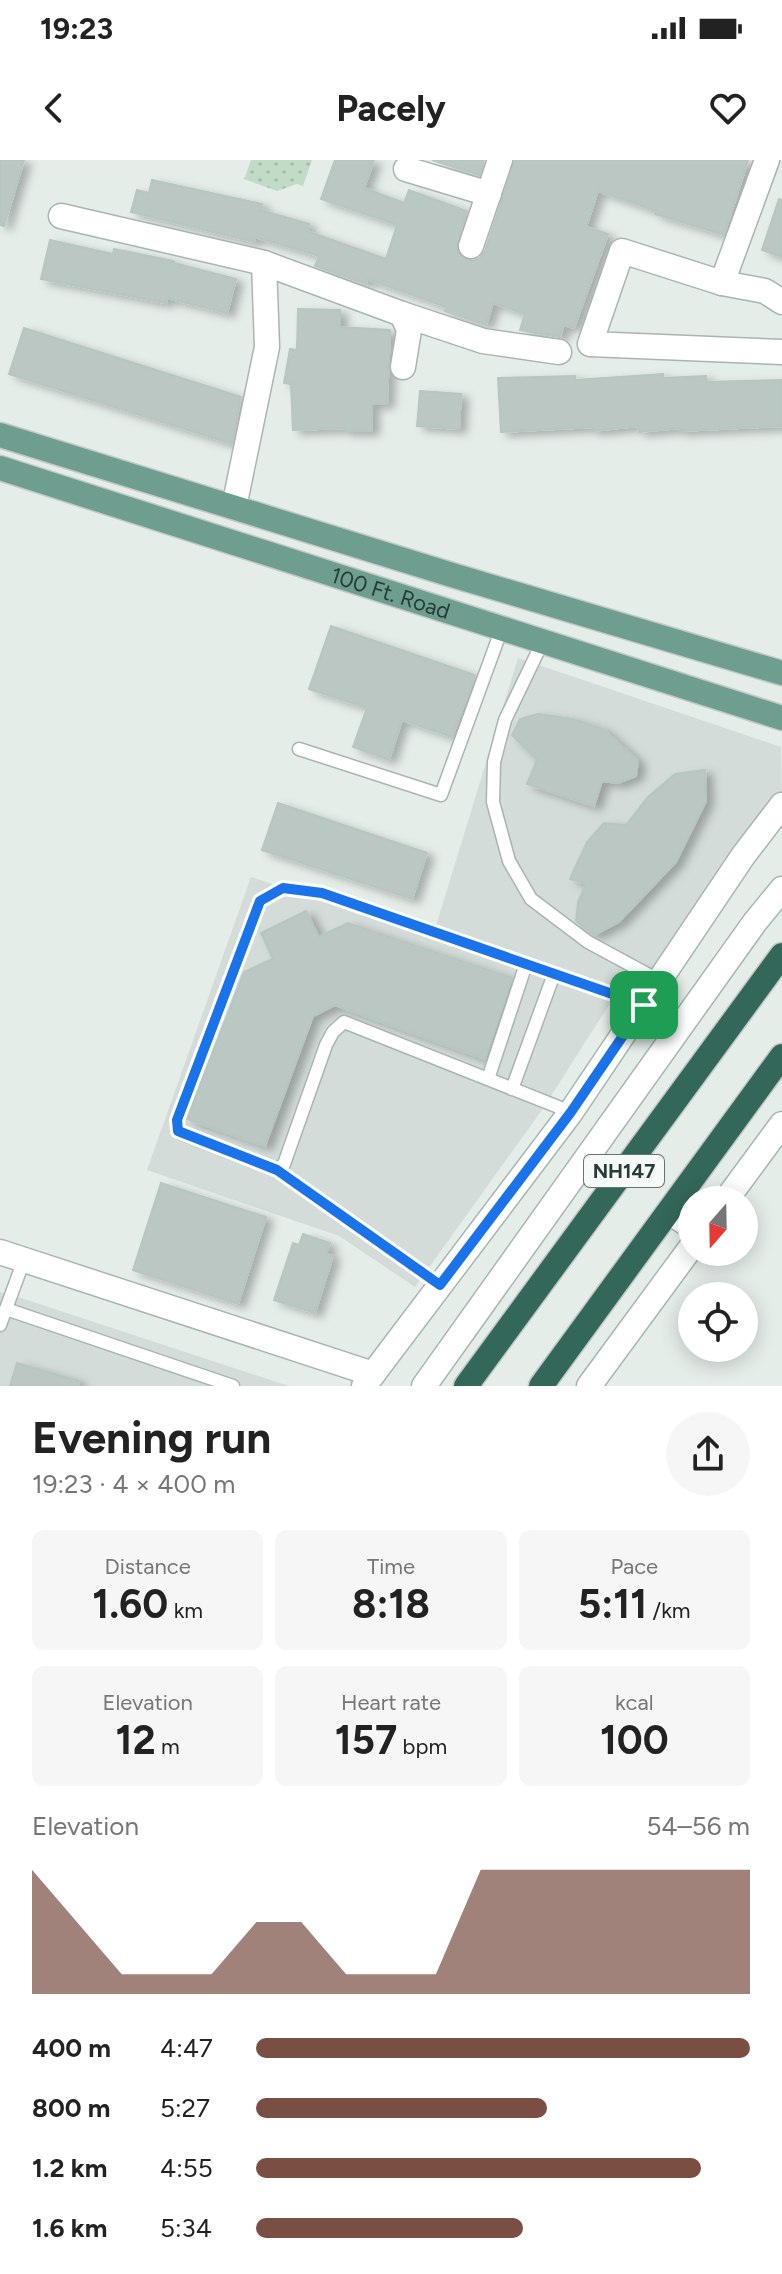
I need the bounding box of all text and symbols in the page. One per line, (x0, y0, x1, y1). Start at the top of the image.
text: 19:23 (40, 10, 113, 47)
icon: back (32, 86, 76, 130)
icon: heart (706, 86, 750, 130)
text: Pacely (336, 87, 446, 130)
street label: 100 Ft. Road (327, 561, 454, 625)
pin (610, 971, 678, 1039)
icon: arrive (622, 983, 666, 1027)
road number: NH147 (584, 1155, 664, 1187)
north arrow (678, 1186, 758, 1266)
map controls (678, 1186, 758, 1362)
button: locate (678, 1282, 758, 1362)
text: Evening run (32, 1411, 271, 1464)
button: share (666, 1412, 750, 1496)
text: 19:23 · 4 × 400 m (32, 1468, 235, 1500)
text: Distance (105, 1553, 191, 1580)
text: Time (367, 1553, 415, 1580)
text: Pace (610, 1553, 658, 1580)
text: 1.60 (92, 1580, 168, 1628)
text: 8:18 (352, 1580, 430, 1628)
text: 5:11 (578, 1580, 647, 1628)
text: km (168, 1597, 203, 1624)
text: /km (647, 1597, 691, 1624)
text: Elevation (102, 1689, 193, 1716)
text: Heart rate (341, 1689, 441, 1716)
text: kcal (615, 1689, 654, 1716)
text: 12 (116, 1716, 156, 1764)
text: 157 (335, 1716, 397, 1764)
text: 100 (600, 1716, 669, 1764)
text: m (156, 1733, 180, 1760)
text: bpm (397, 1733, 447, 1760)
text: Elevation (32, 1810, 139, 1842)
text: 54–56 m (646, 1810, 750, 1842)
text: 400 m (32, 2032, 111, 2064)
text: 4:47 (160, 2032, 213, 2064)
text: 800 m (32, 2092, 110, 2124)
text: 5:27 (160, 2092, 210, 2124)
text: 1.2 km (32, 2152, 107, 2184)
text: 4:55 (160, 2152, 213, 2184)
text: 1.6 km (32, 2212, 107, 2244)
text: 5:34 (160, 2212, 212, 2244)

